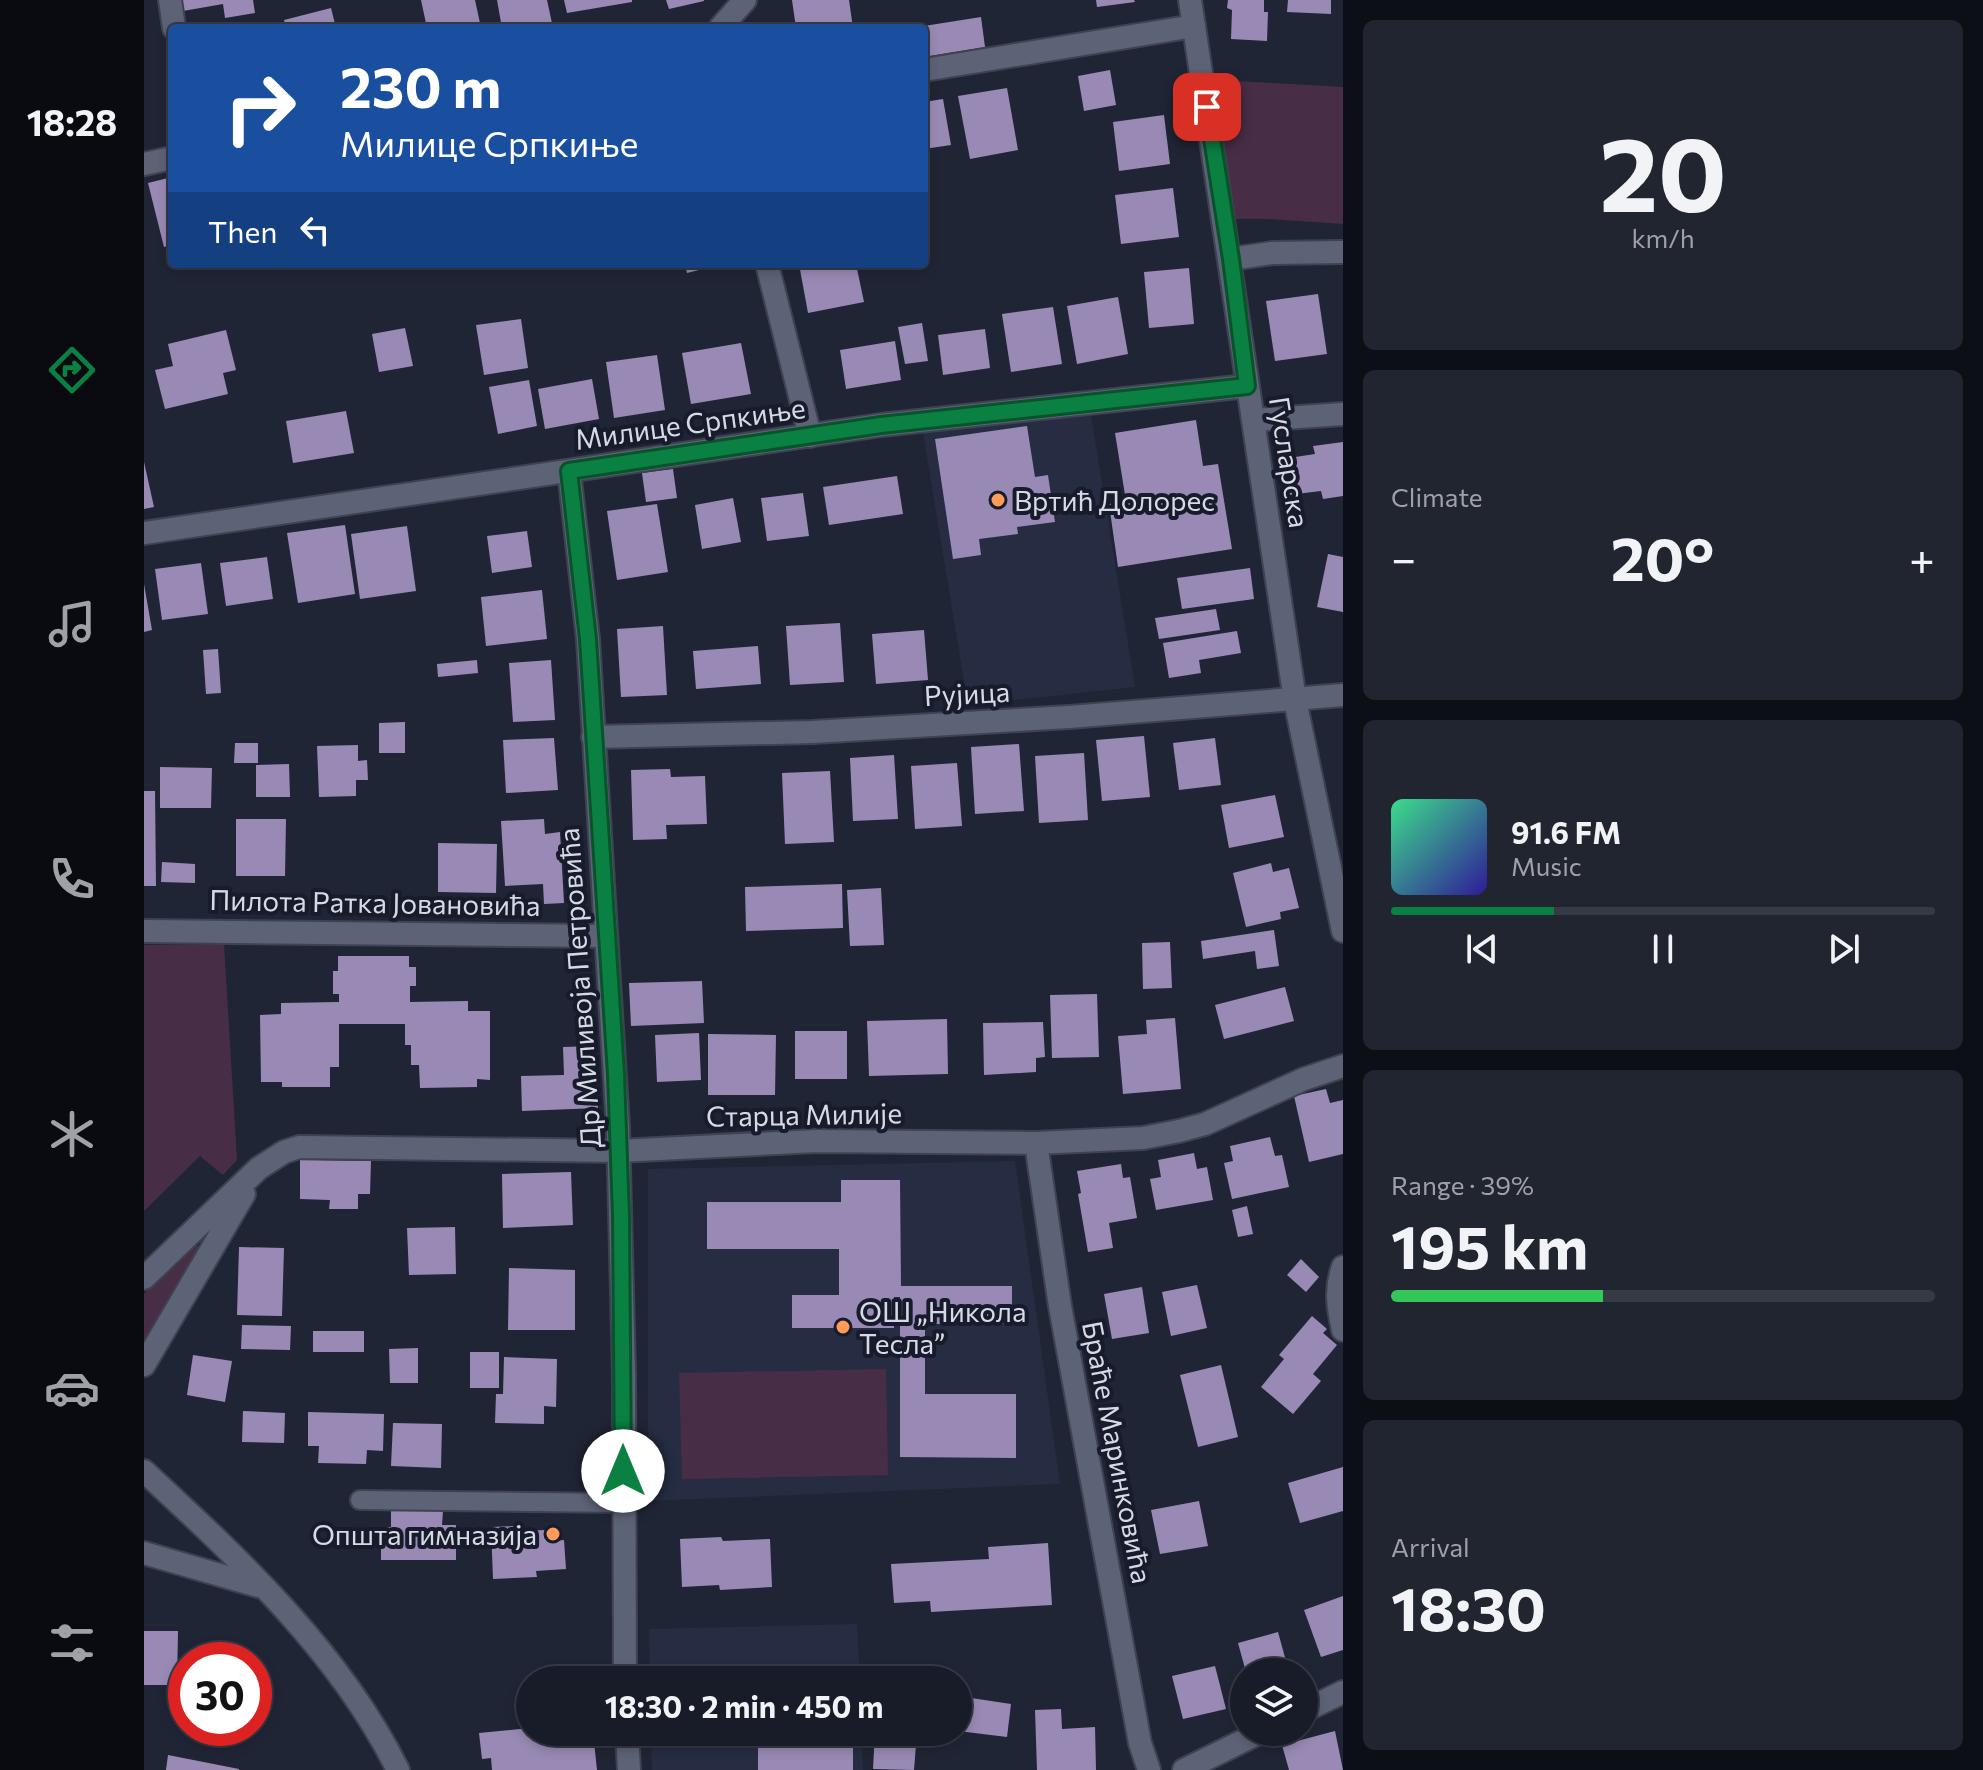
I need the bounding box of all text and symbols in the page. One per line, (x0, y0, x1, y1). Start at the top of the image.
text: 230 m (340, 51, 501, 120)
icon: right (208, 56, 312, 160)
pin (1173, 73, 1241, 141)
icon: arrive (1185, 85, 1229, 129)
text: 18:28 (27, 99, 117, 143)
text: 20 (1599, 106, 1727, 233)
text: Милице Српкиње (340, 120, 639, 164)
icon: left (293, 208, 337, 252)
text: Then (208, 212, 277, 249)
text: km/h (1631, 222, 1695, 253)
icon: directions (44, 342, 100, 398)
street label: Милице Српкиње (573, 390, 807, 456)
street label: Гусларска (1263, 394, 1317, 530)
text: Climate (1391, 481, 1483, 512)
place label: Вртић Долорес (1014, 483, 1215, 517)
marker: Вртић Долорес (989, 491, 1007, 509)
text: 20° (1611, 520, 1714, 593)
text: − (1391, 530, 1416, 584)
text: + (1909, 530, 1935, 584)
icon: music (44, 596, 100, 652)
street label: Рујица (923, 674, 1011, 712)
text: 91.6 FM (1511, 813, 1621, 850)
street label: Др Миливоја Петровића (551, 827, 607, 1149)
text: Music (1511, 850, 1582, 881)
icon: phone (44, 851, 100, 907)
street label: Пилота Ратка Јовановића (209, 882, 541, 922)
icon: previous (1460, 927, 1504, 971)
icon: pause (1641, 927, 1685, 971)
icon: next (1822, 927, 1866, 971)
street label: Старца Милије (706, 1095, 902, 1133)
icon: climate (44, 1106, 100, 1162)
text: Range · 39% (1391, 1169, 1534, 1200)
text: 195 km (1391, 1208, 1588, 1281)
place label: ОШ „Никола Тесла” (859, 1294, 1026, 1360)
marker: ОШ „Никола Тесла” (834, 1318, 852, 1336)
street label: Браће Маринковића (1076, 1318, 1160, 1586)
icon: car (44, 1360, 100, 1416)
position arrow (581, 1429, 665, 1513)
place label: Општа гимназија (312, 1517, 537, 1551)
marker: Општа гимназија (544, 1525, 562, 1543)
text: Arrival (1391, 1531, 1470, 1562)
text: 18:30 (1391, 1570, 1546, 1643)
icon: filters (44, 1615, 100, 1671)
speed limit sign: 30 (168, 1642, 272, 1746)
map controls (1230, 1658, 1318, 1746)
button: layers (1230, 1658, 1318, 1746)
text: 18:30 · 2 min · 450 m (605, 1687, 883, 1724)

